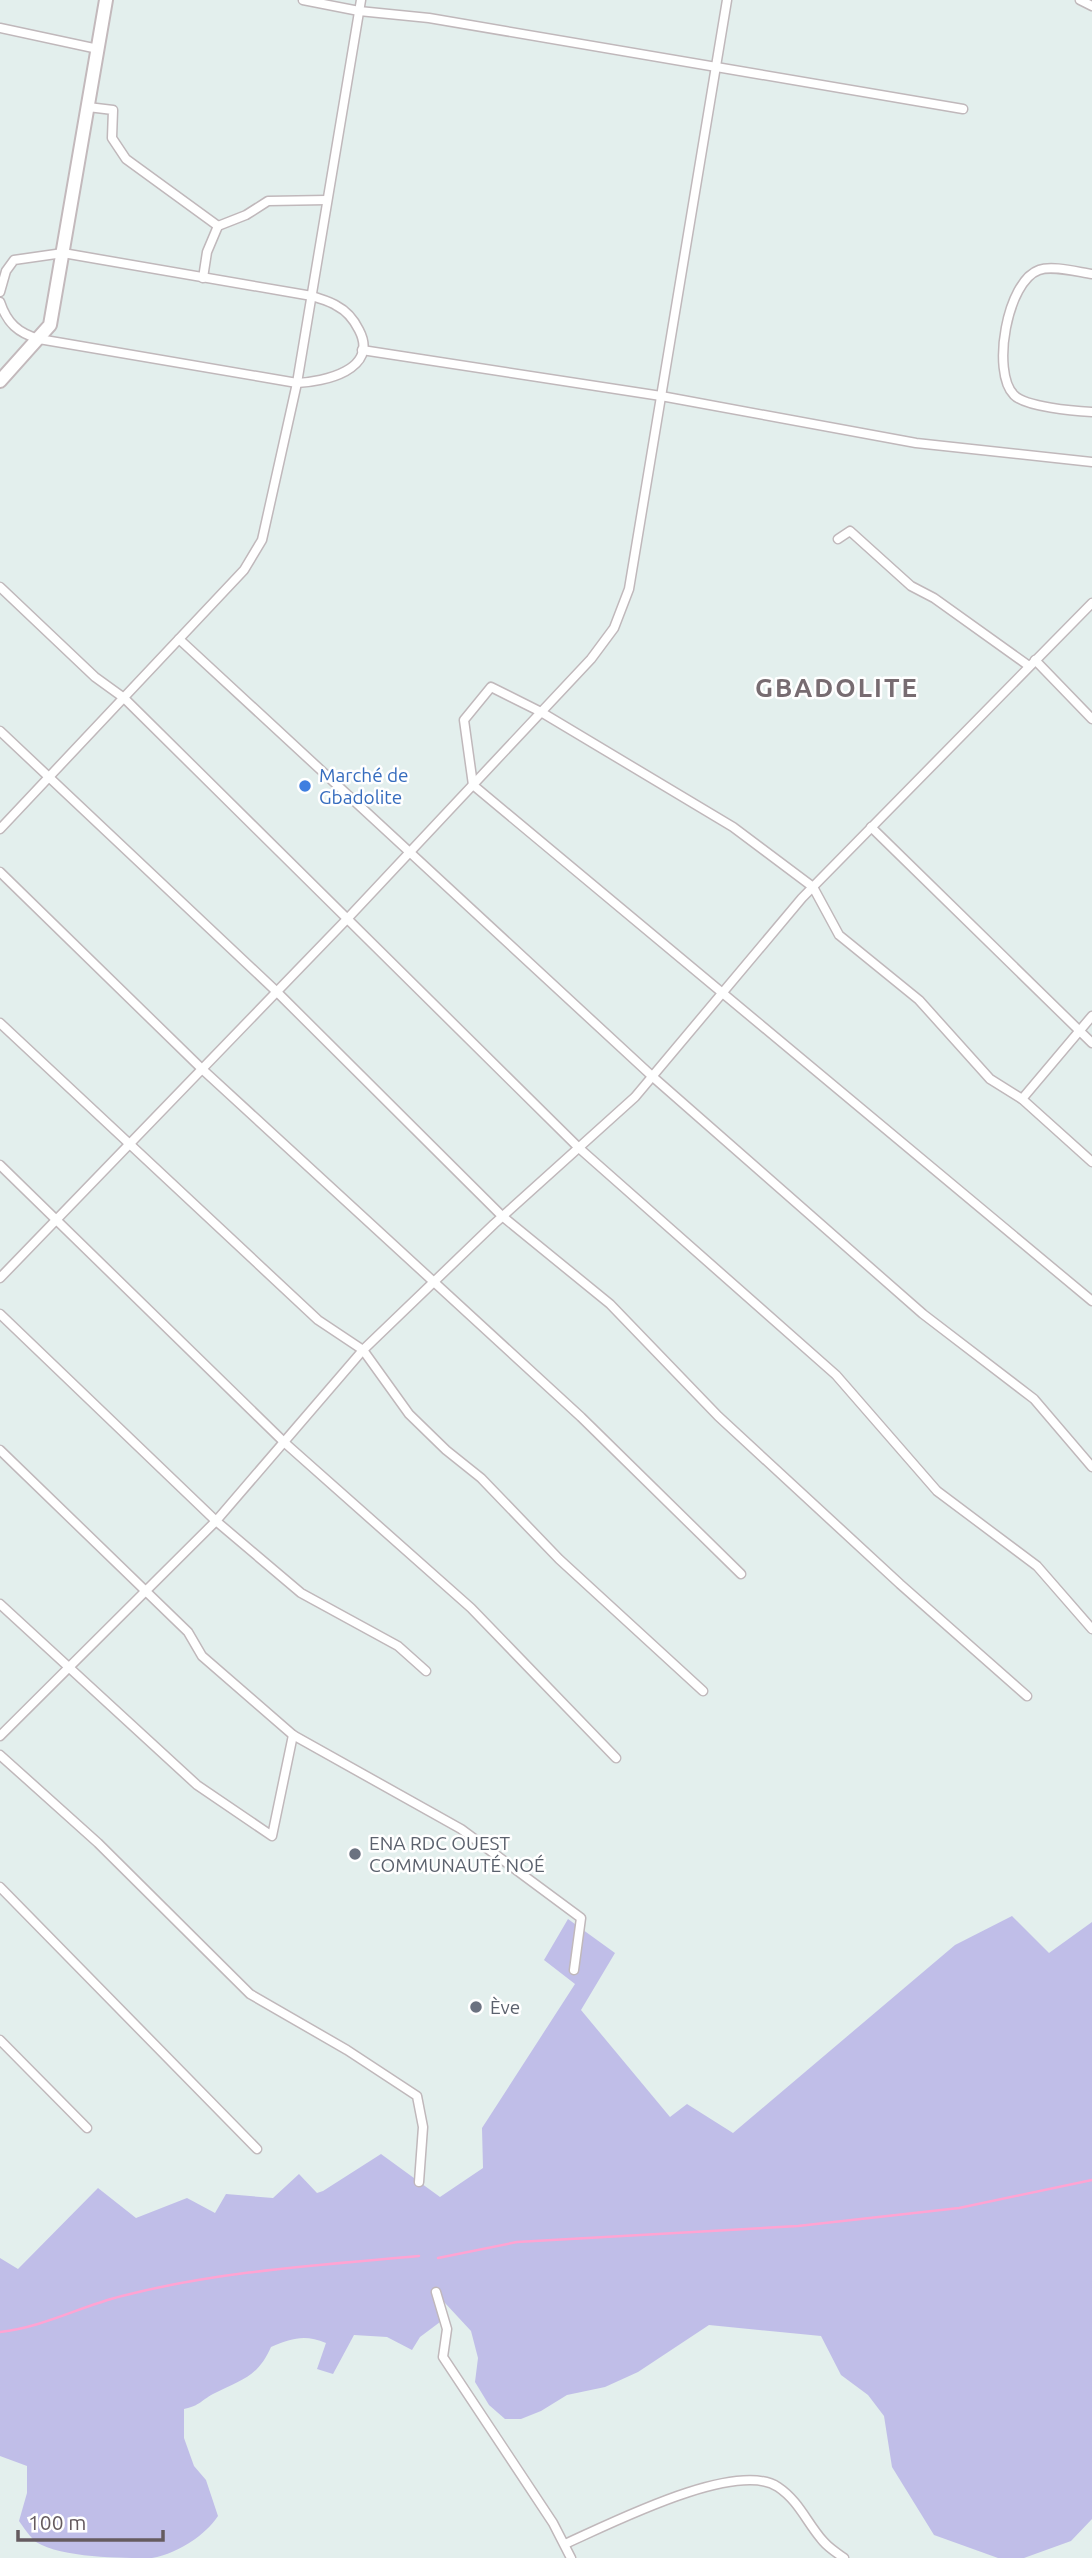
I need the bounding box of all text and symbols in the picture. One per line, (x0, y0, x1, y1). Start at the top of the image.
district label: GBADOLITE (755, 673, 919, 702)
place label: Marché de Gbadolite (319, 764, 409, 808)
marker: Marché de Gbadolite (297, 778, 313, 794)
place label: ENA RDC OUEST COMMUNAUTÉ NOÉ (369, 1832, 545, 1876)
marker: ENA RDC OUEST COMMUNAUTÉ NOÉ (347, 1846, 363, 1862)
place label: Ève (490, 1996, 520, 2018)
marker: Ève (468, 1999, 484, 2015)
scale bar (18, 2498, 163, 2542)
text: 100 m (28, 2510, 86, 2534)

